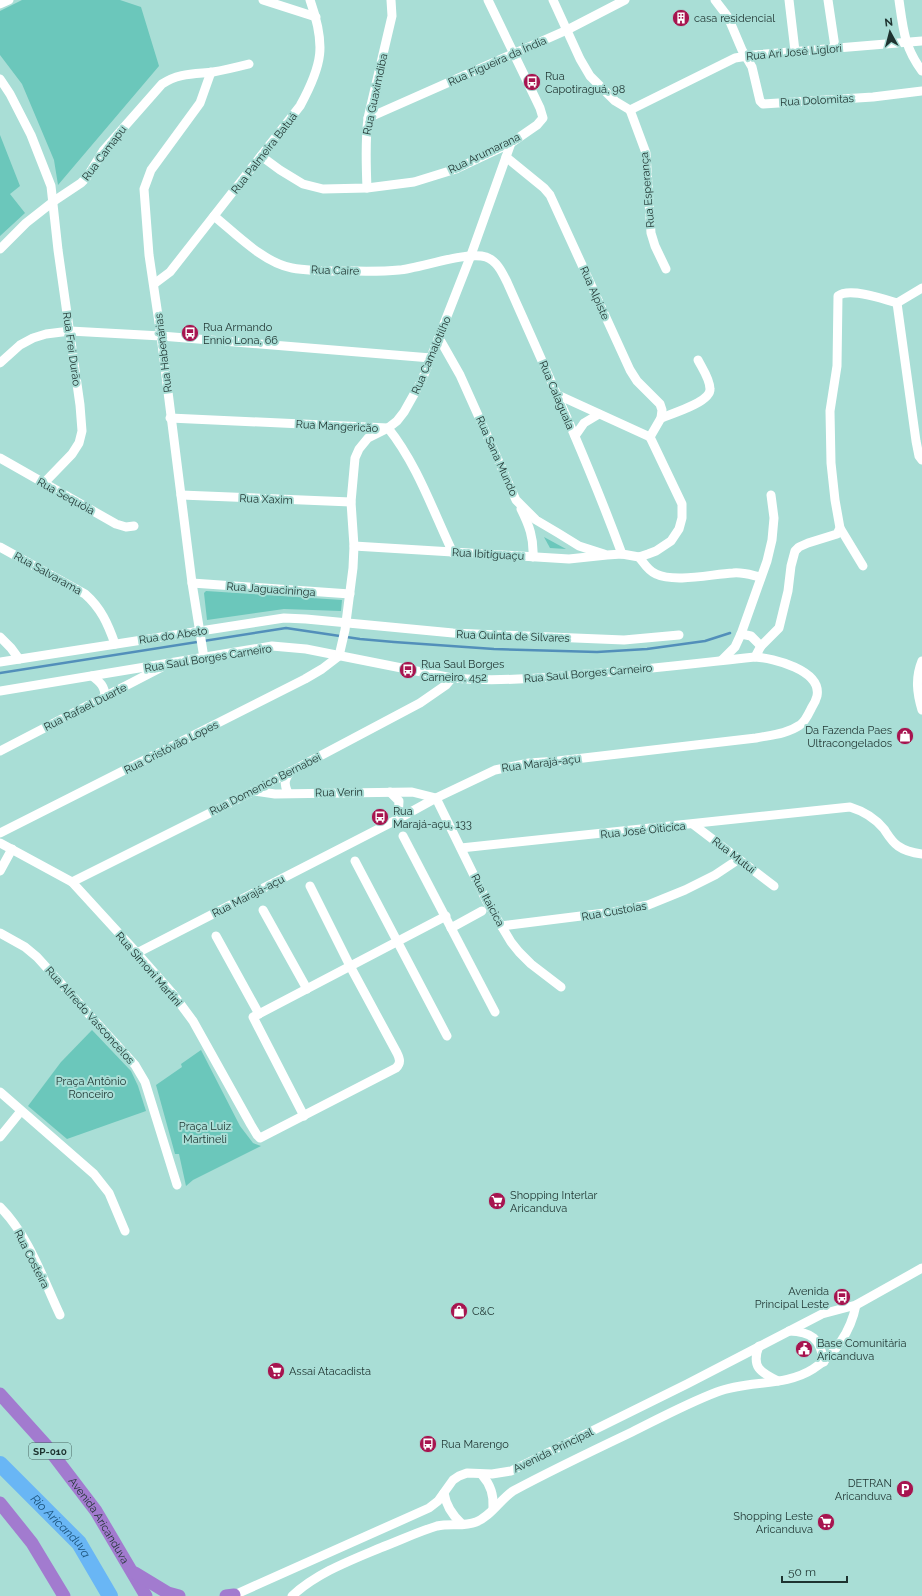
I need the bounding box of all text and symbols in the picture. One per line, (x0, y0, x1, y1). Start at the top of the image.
building icon: casa residencial (671, 8, 691, 28)
place label: casa residencial (694, 12, 775, 25)
north arrow (870, 12, 910, 52)
text: N (884, 16, 894, 30)
street label: Rua Figueira da Índia (446, 33, 548, 89)
street label: Rua Ari José Liglori (746, 42, 842, 63)
street label: Rua Guaximdiba (361, 52, 390, 136)
place label: Rua Capotiraguá, 98 (545, 70, 625, 96)
bus stop icon: Rua Capotiraguá, 98 (522, 72, 542, 92)
street label: Rua Dolomitas (780, 92, 854, 109)
street label: Rua Palmeira Batuá (229, 110, 300, 196)
street label: Rua Camapu (80, 123, 129, 183)
street label: Rua Arumarana (446, 130, 522, 176)
street label: Rua Esperança (638, 152, 657, 228)
street label: Rua Caire (311, 263, 360, 278)
street label: Rua Alpiste (577, 264, 612, 322)
street label: Rua Frei Durão (60, 311, 83, 387)
street label: Rua Habenárias (152, 313, 175, 393)
street label: Rua Camalotilho (409, 314, 454, 396)
place label: Rua Armando Ennio Lona, 66 (203, 321, 278, 347)
bus stop icon: Rua Armando Ennio Lona, 66 (180, 323, 200, 343)
street label: Rua Calaguala (536, 359, 577, 431)
street label: Rua Sana Mundo (473, 414, 520, 499)
street label: Rua Mangericão (295, 418, 379, 435)
street label: Rua Sequóia (35, 475, 97, 518)
street label: Rua Xaxim (239, 492, 293, 507)
street label: Rua Ibitiguaçu (452, 546, 524, 563)
street label: Rua Salvarama (12, 549, 84, 597)
street label: Rua Jaguacininga (226, 580, 316, 599)
street label: Rua do Abeto (138, 624, 209, 647)
street label: Rua Quinta de Silvares (456, 628, 570, 645)
street label: Rua Saul Borges Carneiro (143, 642, 273, 675)
place label: Rua Saul Borges Carneiro, 452 (421, 658, 504, 684)
bus stop icon: Rua Saul Borges Carneiro, 452 (398, 660, 418, 680)
street label: Rua Saul Borges Carneiro (523, 661, 653, 686)
street label: Rua Rafael Duarte (42, 681, 129, 734)
street label: Rua Cristóvão Lopes (122, 718, 220, 777)
place label: Da Fazenda Paes Ultracongelados (805, 724, 892, 750)
shop icon: Da Fazenda Paes Ultracongelados (895, 726, 915, 746)
street label: Rua Domenico Bernabei (207, 751, 323, 818)
street label: Rua Marajá-açu (501, 752, 581, 775)
street label: Rua Verin (315, 786, 363, 799)
place label: Rua Marajá-açu, 133 (393, 805, 472, 831)
bus stop icon: Rua Marajá-açu, 133 (370, 807, 390, 827)
street label: Rua José Oiticica (600, 820, 686, 841)
street label: Rua Mutui (710, 835, 758, 876)
street label: Rua Itaicica (468, 872, 507, 929)
street label: Rua Marajá-açu (210, 873, 287, 920)
street label: Rua Custoias (581, 899, 648, 924)
street label: Rua Simoni Martini (113, 930, 184, 1009)
street label: Rua Alfredo Vasconcelos (42, 964, 137, 1067)
park label: Praça Antônio Ronceiro (56, 1075, 127, 1101)
park label: Praça Luiz Martineli (179, 1120, 232, 1146)
place label: Shopping Interlar Aricanduva (510, 1189, 598, 1215)
supermarket icon: Shopping Interlar Aricanduva (487, 1191, 507, 1211)
street label: Rua Costeira (11, 1228, 52, 1291)
place label: Avenida Principal Leste (755, 1285, 830, 1311)
bus stop icon: Avenida Principal Leste (832, 1287, 852, 1307)
shop icon: C&C (449, 1301, 469, 1321)
place label: C&C (472, 1305, 495, 1318)
place label: Base Comunitária Aricanduva (817, 1337, 906, 1363)
public building icon: Base Comunitária Aricanduva (794, 1339, 814, 1359)
supermarket icon: Assaí Atacadista (266, 1361, 286, 1381)
place label: Assaí Atacadista (289, 1365, 371, 1378)
street label: Avenida Principal (511, 1425, 595, 1475)
bus stop icon: Rua Marengo (418, 1434, 438, 1454)
place label: Rua Marengo (441, 1438, 509, 1451)
road number: SP-010 (29, 1443, 71, 1459)
street label: Avenida Aricanduva (66, 1475, 132, 1566)
place label: DETRAN Aricanduva (835, 1477, 892, 1503)
parking icon: DETRAN Aricanduva (895, 1479, 915, 1499)
water label: Rio Aricanduva (28, 1492, 93, 1560)
place label: Shopping Leste Aricanduva (733, 1510, 814, 1536)
supermarket icon: Shopping Leste Aricanduva (816, 1512, 836, 1532)
scale bar (782, 1558, 847, 1584)
text: 50 m (788, 1565, 816, 1579)

